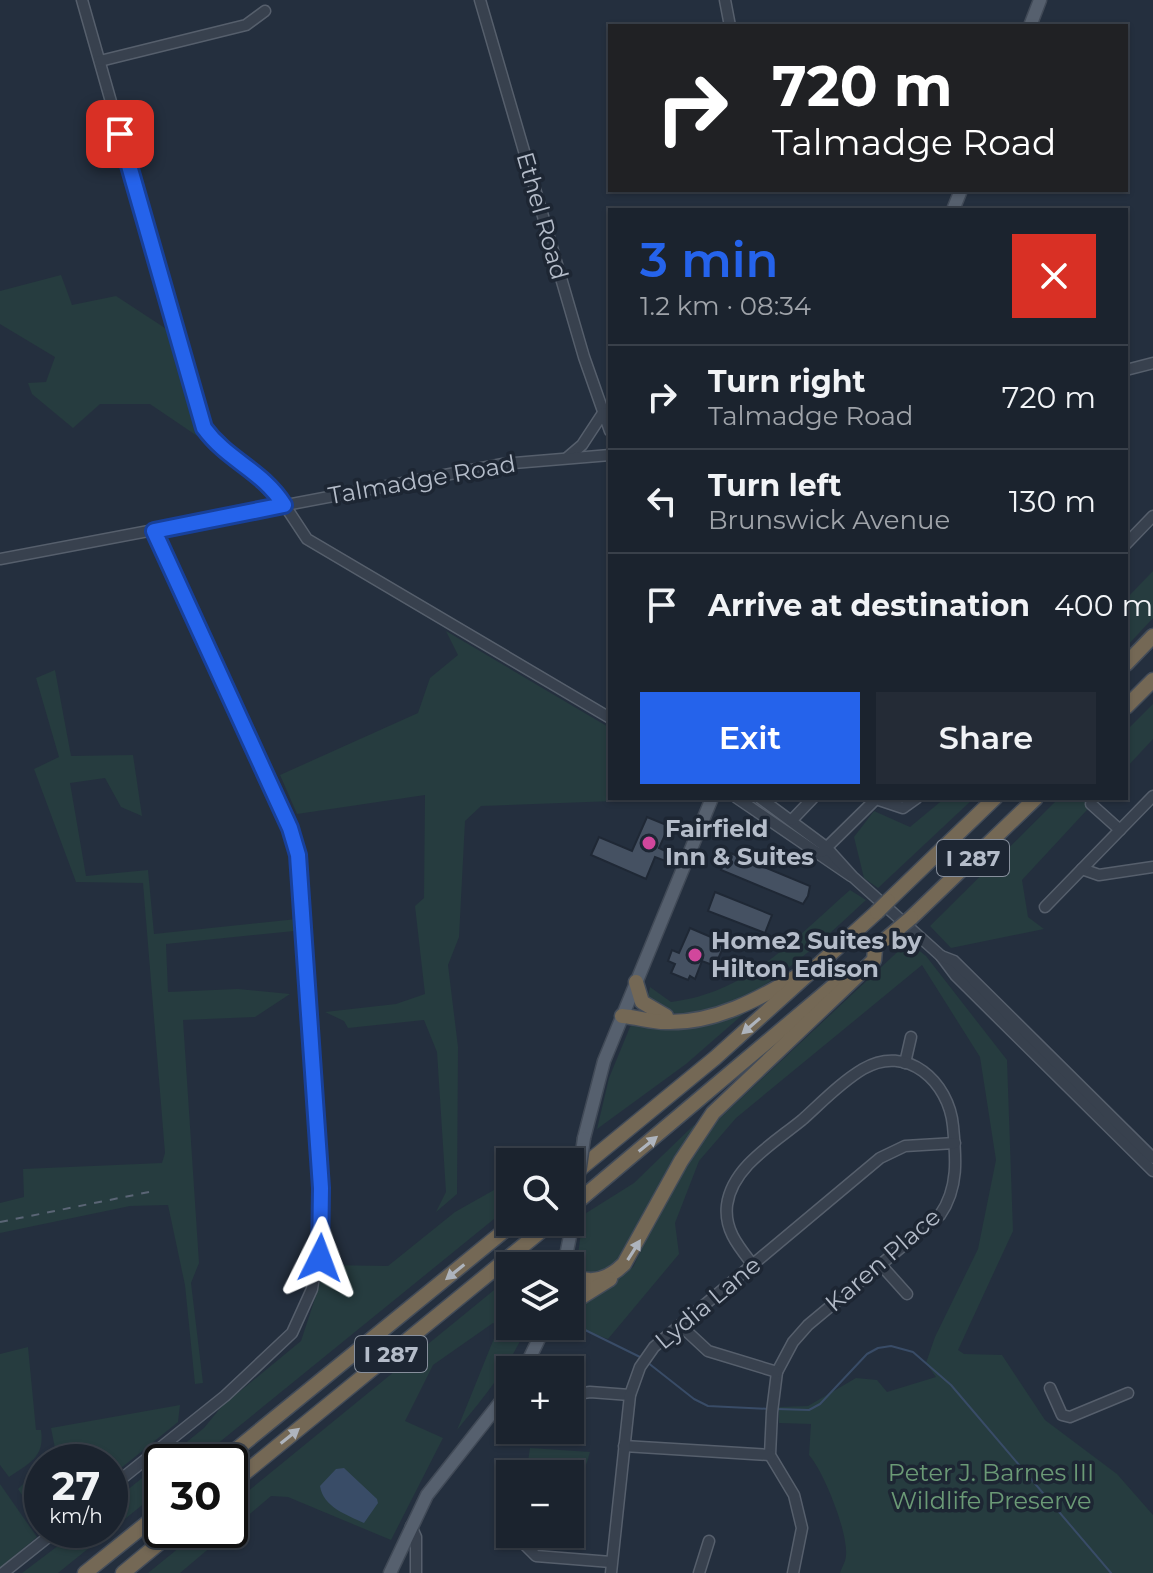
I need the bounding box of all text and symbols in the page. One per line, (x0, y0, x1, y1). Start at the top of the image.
text: 720 m (772, 52, 952, 120)
icon: right (640, 56, 744, 160)
pin (86, 100, 154, 168)
icon: arrive (98, 112, 142, 156)
text: Talmadge Road (772, 120, 1056, 164)
street label: Ethel Road (510, 149, 575, 283)
text: 3 min (640, 231, 778, 289)
button: close (1012, 234, 1096, 318)
text: 1.2 km · 08:34 (640, 290, 811, 322)
text: Turn right (708, 363, 865, 400)
icon: right (640, 375, 684, 419)
text: 720 m (1002, 379, 1096, 416)
text: Talmadge Road (708, 400, 913, 432)
street label: Talmadge Road (326, 449, 518, 510)
text: Turn left (708, 467, 841, 504)
icon: left (640, 479, 684, 523)
text: 130 m (1009, 483, 1096, 520)
text: Brunswick Avenue (708, 504, 950, 536)
icon: arrive (640, 583, 684, 627)
text: Arrive at destination (708, 587, 1030, 624)
text: 400 m (1054, 587, 1153, 624)
button: Exit (640, 692, 860, 784)
button: Share (876, 692, 1096, 784)
place label: Fairfield Inn & Suites (665, 814, 814, 871)
marker: Fairfield Inn & Suites (640, 834, 658, 852)
road number: I 287 (937, 840, 1009, 876)
place label: Home2 Suites by Hilton Edison (711, 926, 922, 983)
marker: Home2 Suites by Hilton Edison (686, 946, 704, 964)
one-way arrow (741, 1017, 761, 1034)
one-way arrow (638, 1136, 658, 1153)
map controls (496, 1148, 584, 1548)
button: search (496, 1148, 584, 1236)
street label: Karen Place (819, 1202, 946, 1317)
position arrow (278, 1216, 362, 1300)
one-way arrow (626, 1239, 640, 1261)
street label: Lydia Lane (649, 1250, 766, 1355)
button: layers (496, 1252, 584, 1340)
one-way arrow (445, 1263, 465, 1279)
road number: I 287 (355, 1336, 427, 1372)
button: + (496, 1356, 584, 1444)
one-way arrow (280, 1428, 300, 1445)
speed limit sign: 30 (144, 1444, 248, 1548)
park label: Peter J. Barnes III Wildlife Preserve (888, 1458, 1094, 1515)
button: − (496, 1460, 584, 1548)
text: 27 (52, 1461, 100, 1510)
text: km/h (49, 1504, 103, 1528)

